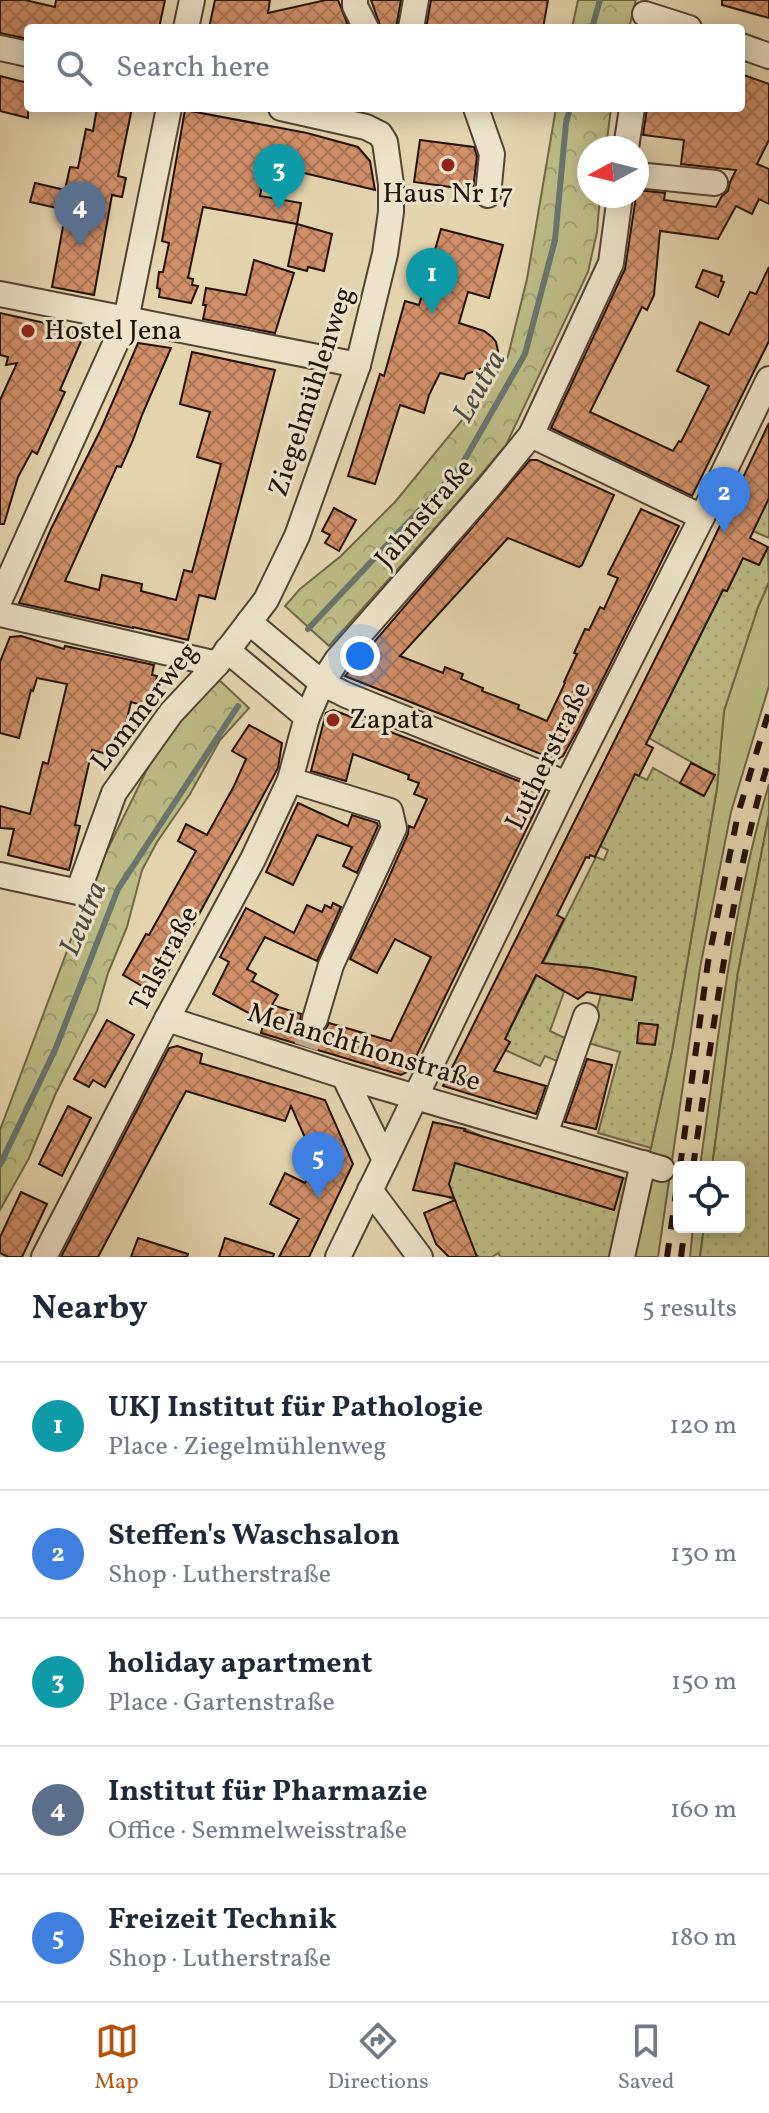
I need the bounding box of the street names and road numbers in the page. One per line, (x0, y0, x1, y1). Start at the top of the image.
street label: Ziegelmühlenweg (260, 282, 364, 502)
street label: Jahnstraße (366, 451, 484, 577)
street label: Lommerweg (82, 634, 208, 780)
street label: Lutherstraße (496, 675, 602, 837)
street label: Talstraße (121, 899, 209, 1019)
street label: Melanchthonstraße (243, 994, 485, 1102)

